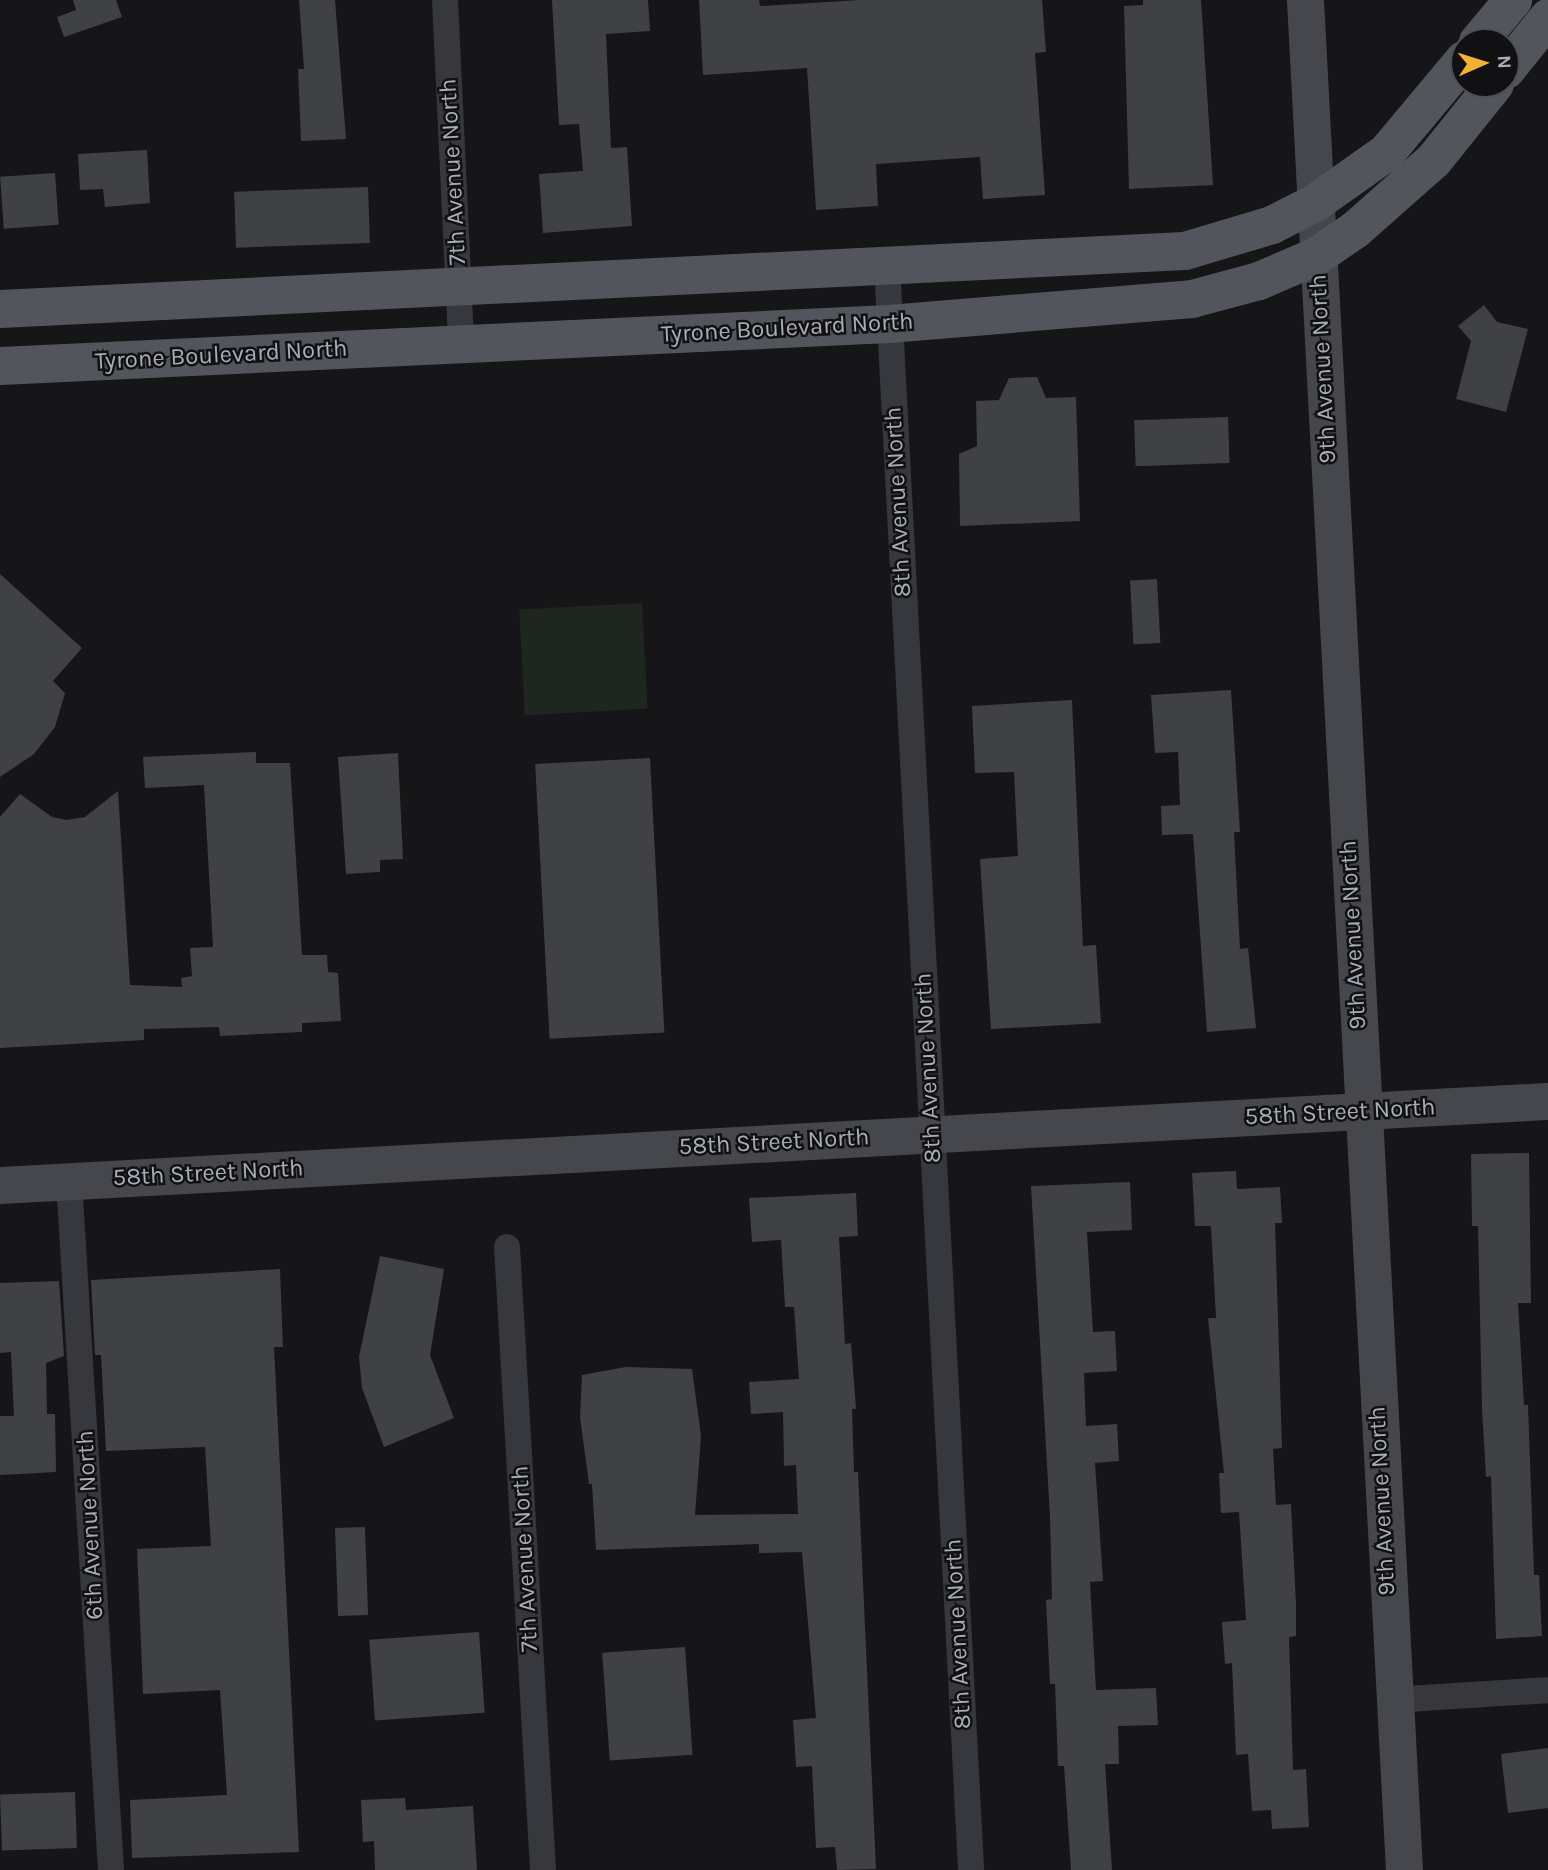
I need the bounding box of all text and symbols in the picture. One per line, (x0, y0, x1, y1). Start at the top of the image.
north arrow (1450, 28, 1520, 98)
text: N (1493, 55, 1515, 69)
street label: 7th Avenue North (434, 78, 472, 266)
street label: 9th Avenue North (1304, 274, 1342, 464)
street label: Tyrone Boulevard North (660, 307, 914, 349)
street label: Tyrone Boulevard North (94, 334, 348, 376)
street label: 8th Avenue North (879, 406, 917, 598)
street label: 9th Avenue North (1334, 840, 1372, 1030)
street label: 8th Avenue North (909, 972, 947, 1164)
street label: 58th Street North (1244, 1093, 1436, 1131)
street label: 58th Street North (678, 1123, 870, 1161)
street label: 58th Street North (112, 1154, 304, 1192)
street label: 9th Avenue North (1363, 1406, 1401, 1596)
street label: 6th Avenue North (71, 1430, 109, 1620)
street label: 7th Avenue North (506, 1465, 544, 1653)
street label: 8th Avenue North (939, 1538, 977, 1730)

